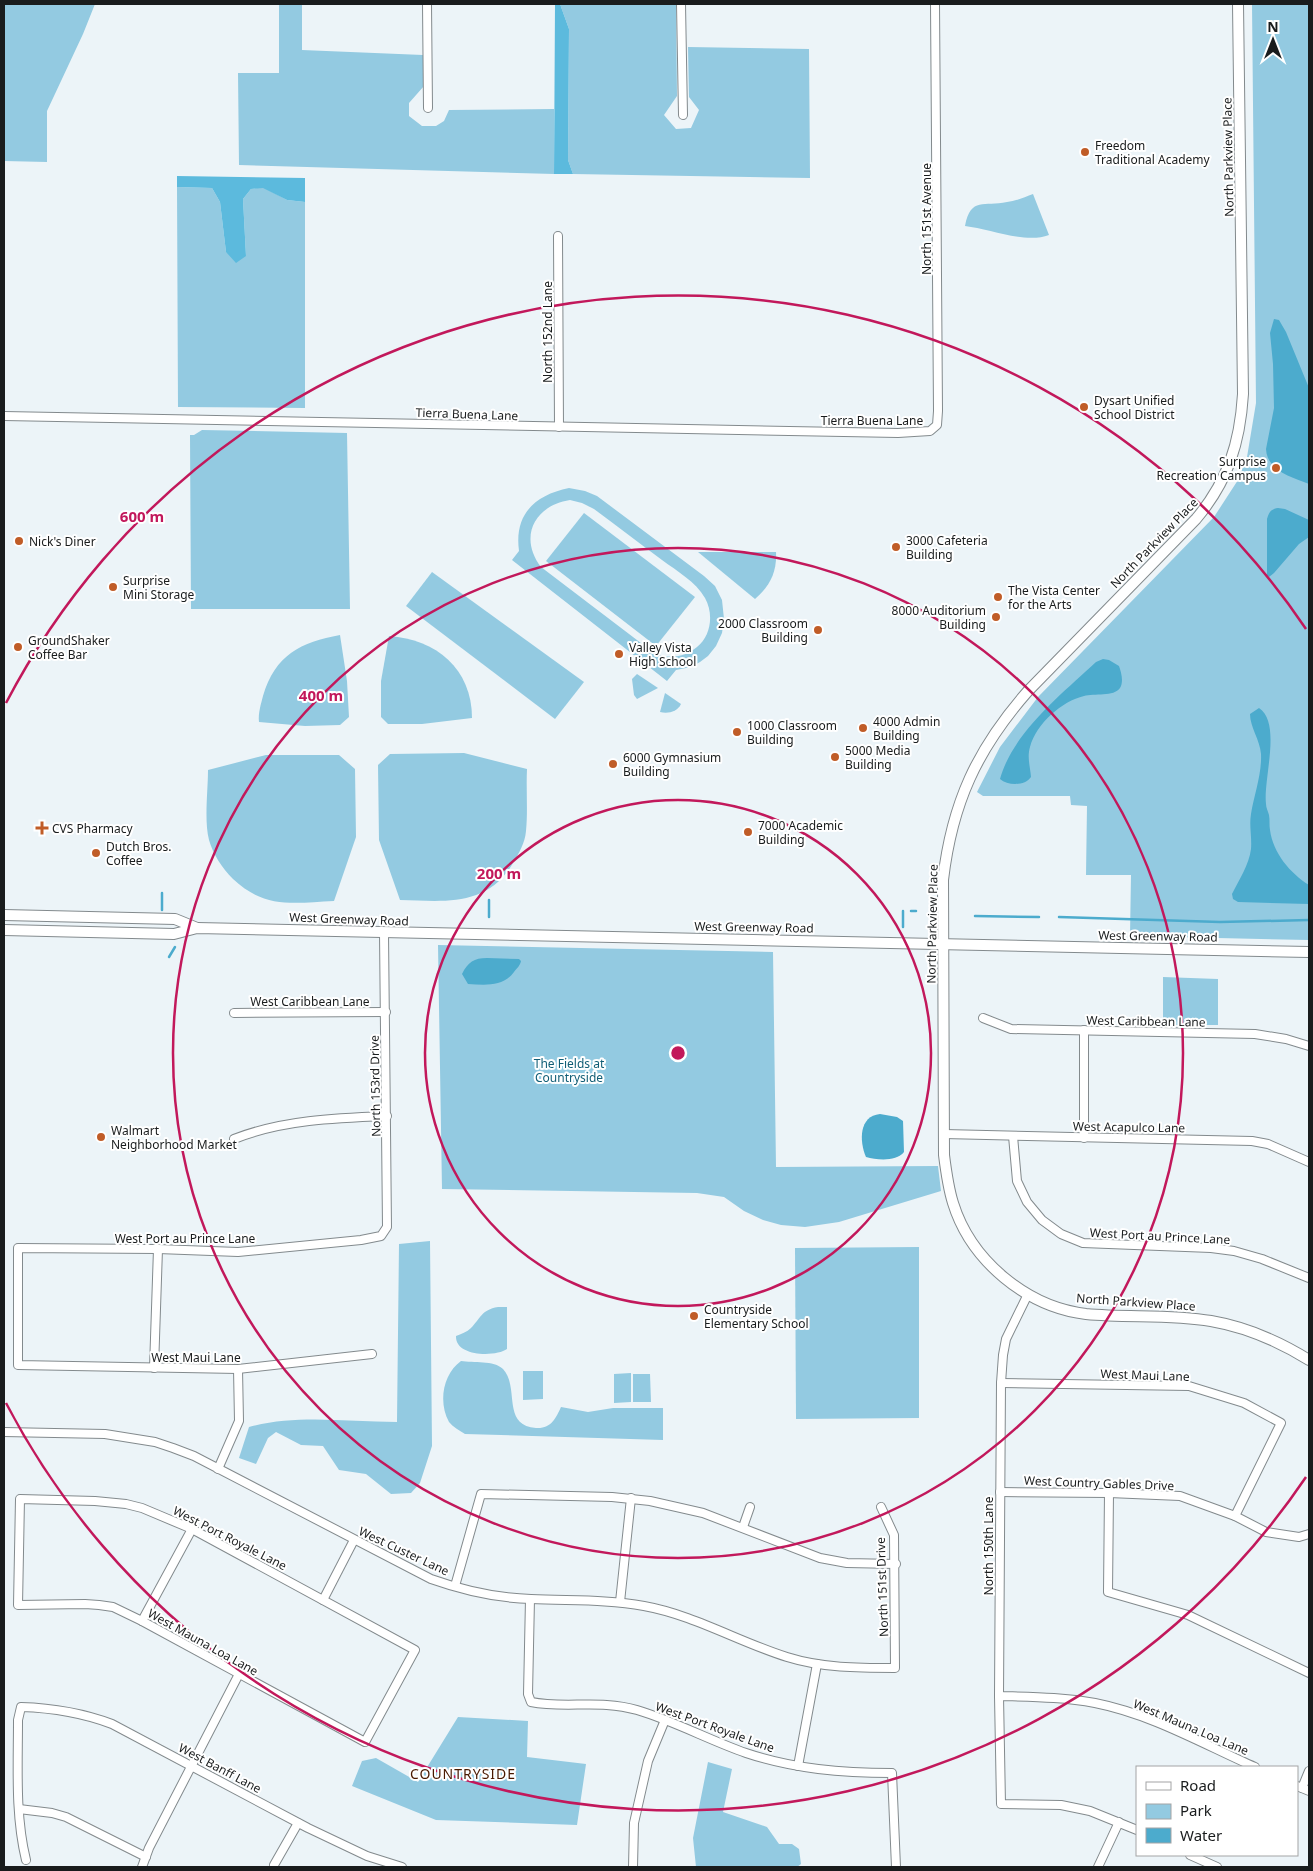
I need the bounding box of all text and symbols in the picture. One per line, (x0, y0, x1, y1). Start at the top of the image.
north arrow (1248, 15, 1298, 65)
text: N (1267, 17, 1279, 36)
street label: North Parkview Place (1218, 97, 1238, 217)
place label: Freedom Traditional Academy (1095, 137, 1211, 168)
marker: Freedom Traditional Academy (1079, 146, 1091, 158)
street label: North 151st Avenue (918, 163, 935, 275)
street label: North 152nd Lane (539, 281, 556, 383)
place label: Dysart Unified School District (1094, 392, 1175, 423)
marker: Dysart Unified School District (1078, 401, 1090, 413)
street label: Tierra Buena Lane (415, 404, 519, 424)
street label: Tierra Buena Lane (821, 412, 923, 429)
place label: Surprise Recreation Campus (1156, 453, 1266, 484)
marker: Surprise Recreation Campus (1270, 462, 1282, 474)
street label: North Parkview Place (1106, 494, 1202, 592)
text: 600 m (120, 506, 164, 526)
place label: 3000 Cafeteria Building (906, 532, 988, 563)
place label: Nick's Diner (29, 533, 96, 550)
marker: Nick's Diner (13, 535, 25, 547)
marker: 3000 Cafeteria Building (890, 541, 902, 553)
place label: Surprise Mini Storage (123, 572, 195, 603)
marker: Surprise Mini Storage (107, 581, 119, 593)
place label: The Vista Center for the Arts (1008, 582, 1100, 613)
marker: The Vista Center for the Arts (992, 591, 1004, 603)
place label: 8000 Auditorium Building (892, 602, 986, 633)
marker: 8000 Auditorium Building (990, 611, 1002, 623)
place label: 2000 Classroom Building (718, 615, 808, 646)
marker: 2000 Classroom Building (812, 624, 824, 636)
place label: GroundShaker Coffee Bar (28, 632, 110, 663)
place label: Valley Vista High School (629, 639, 696, 670)
marker: GroundShaker Coffee Bar (12, 641, 24, 653)
marker: Valley Vista High School (613, 648, 625, 660)
text: 400 m (299, 685, 343, 705)
place label: 4000 Admin Building (873, 713, 940, 744)
place label: 1000 Classroom Building (747, 717, 837, 748)
marker: 4000 Admin Building (857, 722, 869, 734)
marker: 1000 Classroom Building (731, 726, 743, 738)
place label: 5000 Media Building (845, 742, 910, 773)
place label: 6000 Gymnasium Building (623, 749, 721, 780)
marker: 5000 Media Building (829, 751, 841, 763)
marker: 6000 Gymnasium Building (607, 758, 619, 770)
place label: 7000 Academic Building (758, 817, 843, 848)
place label: CVS Pharmacy (52, 820, 134, 837)
marker: CVS Pharmacy (36, 822, 48, 834)
marker: 7000 Academic Building (742, 826, 754, 838)
place label: Dutch Bros. Coffee (106, 838, 172, 869)
marker: Dutch Bros. Coffee (90, 847, 102, 859)
text: 200 m (477, 863, 521, 883)
street label: North Parkview Place (922, 864, 942, 984)
street label: West Greenway Road (289, 908, 409, 930)
street label: West Greenway Road (694, 917, 814, 937)
street label: West Greenway Road (1098, 926, 1218, 946)
street label: West Caribbean Lane (250, 993, 370, 1010)
street label: West Caribbean Lane (1086, 1011, 1206, 1031)
street label: North 153rd Drive (366, 1035, 384, 1137)
centre of rings (669, 1044, 687, 1062)
park label: The Fields at Countryside (534, 1055, 605, 1086)
street label: West Acapulco Lane (1073, 1118, 1186, 1136)
place label: Walmart Neighborhood Market (111, 1122, 238, 1153)
marker: Walmart Neighborhood Market (95, 1131, 107, 1143)
street label: West Port au Prince Lane (1089, 1224, 1231, 1248)
street label: West Port au Prince Lane (115, 1230, 256, 1247)
street label: North Parkview Place (1076, 1289, 1196, 1315)
place label: Countryside Elementary School (704, 1301, 809, 1332)
marker: Countryside Elementary School (688, 1310, 700, 1322)
street label: West Maui Lane (151, 1349, 241, 1366)
street label: West Maui Lane (1100, 1365, 1190, 1385)
street label: West Country Gables Drive (1024, 1472, 1175, 1494)
street label: North 150th Lane (980, 1496, 997, 1595)
street label: West Port Royale Lane (170, 1502, 290, 1574)
street label: West Custer Lane (356, 1523, 452, 1580)
street label: North 151st Drive (872, 1537, 892, 1637)
street label: West Mauna Loa Lane (145, 1605, 261, 1680)
street label: West Mauna Loa Lane (1131, 1695, 1252, 1759)
street label: West Port Royale Lane (653, 1698, 777, 1757)
street label: West Banff Lane (176, 1739, 265, 1797)
district label: COUNTRYSIDE (410, 1764, 516, 1783)
legend (1136, 1766, 1298, 1856)
text: Road (1180, 1775, 1216, 1795)
text: Park (1180, 1800, 1212, 1820)
text: Water (1180, 1825, 1222, 1845)

